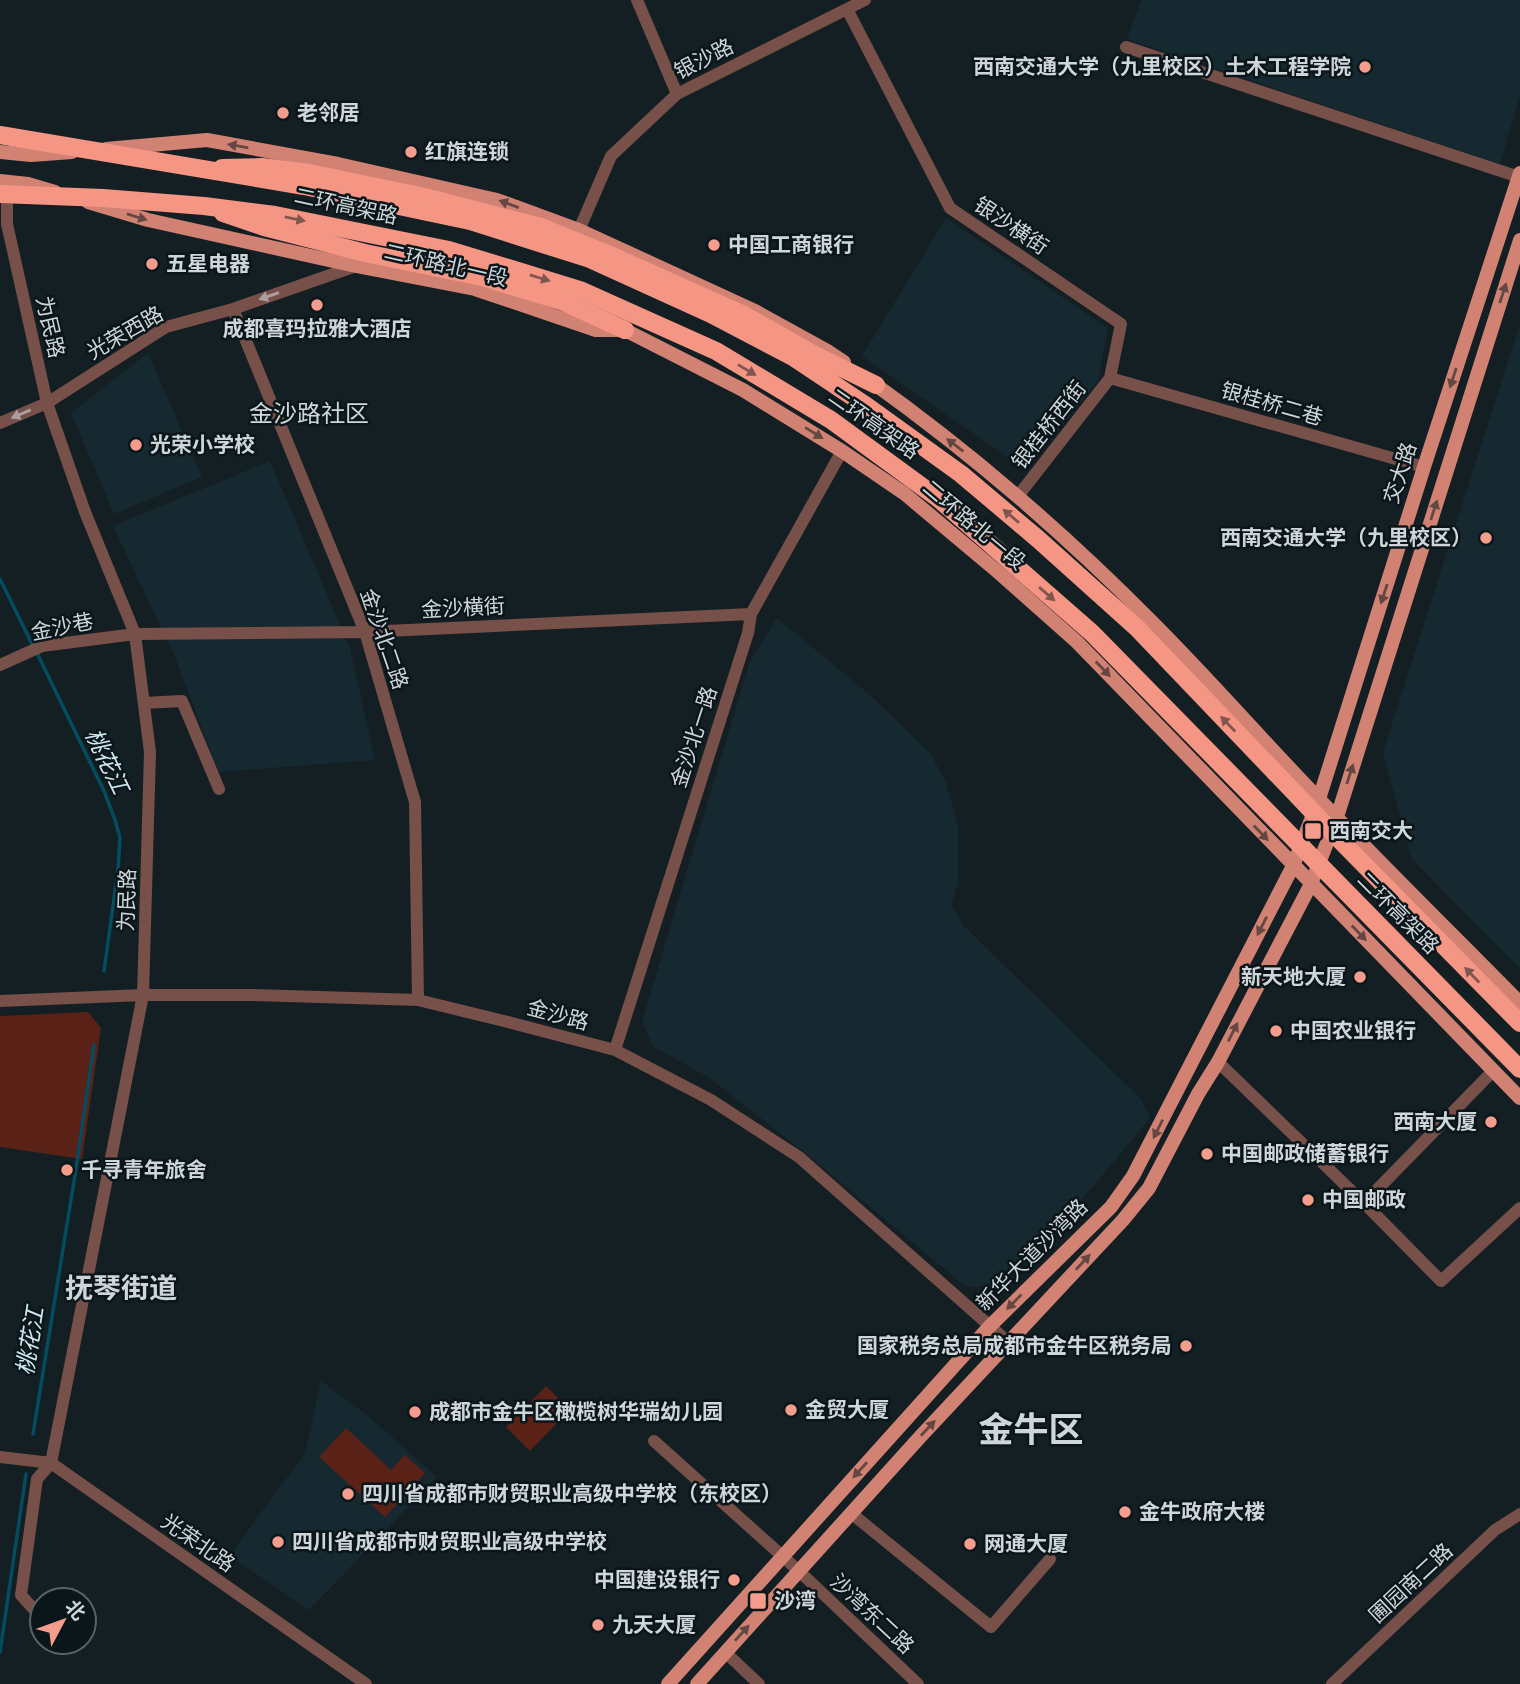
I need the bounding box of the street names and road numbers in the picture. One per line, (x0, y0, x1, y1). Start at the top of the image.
street label: 银沙路 (670, 32, 738, 84)
street label: 二环高架路 (292, 181, 400, 229)
street label: 银沙横街 (969, 191, 1054, 259)
street label: 二环路北一段 (382, 237, 511, 291)
street label: 为民路 (31, 293, 71, 360)
street label: 光荣西路 (82, 300, 167, 364)
street label: 银桂桥西街 (1006, 375, 1091, 474)
street label: 银桂桥二巷 (1218, 376, 1326, 430)
street label: 二环高架路 (824, 382, 925, 464)
street label: 交大路 (1377, 439, 1421, 507)
street label: 二环路北一段 (918, 474, 1031, 575)
street label: 金沙北二路 (356, 585, 414, 693)
street label: 金沙横街 (420, 592, 506, 622)
street label: 金沙巷 (28, 607, 95, 645)
street label: 金沙北一路 (664, 683, 722, 791)
street label: 二环高架路 (1352, 866, 1445, 959)
street label: 为民路 (112, 868, 140, 932)
street label: 金沙路 (524, 993, 592, 1035)
street label: 新华大道沙湾路 (970, 1193, 1092, 1315)
street label: 光荣北路 (157, 1507, 240, 1577)
street label: 圃园南二路 (1363, 1537, 1458, 1628)
street label: 沙湾东二路 (825, 1568, 920, 1659)

